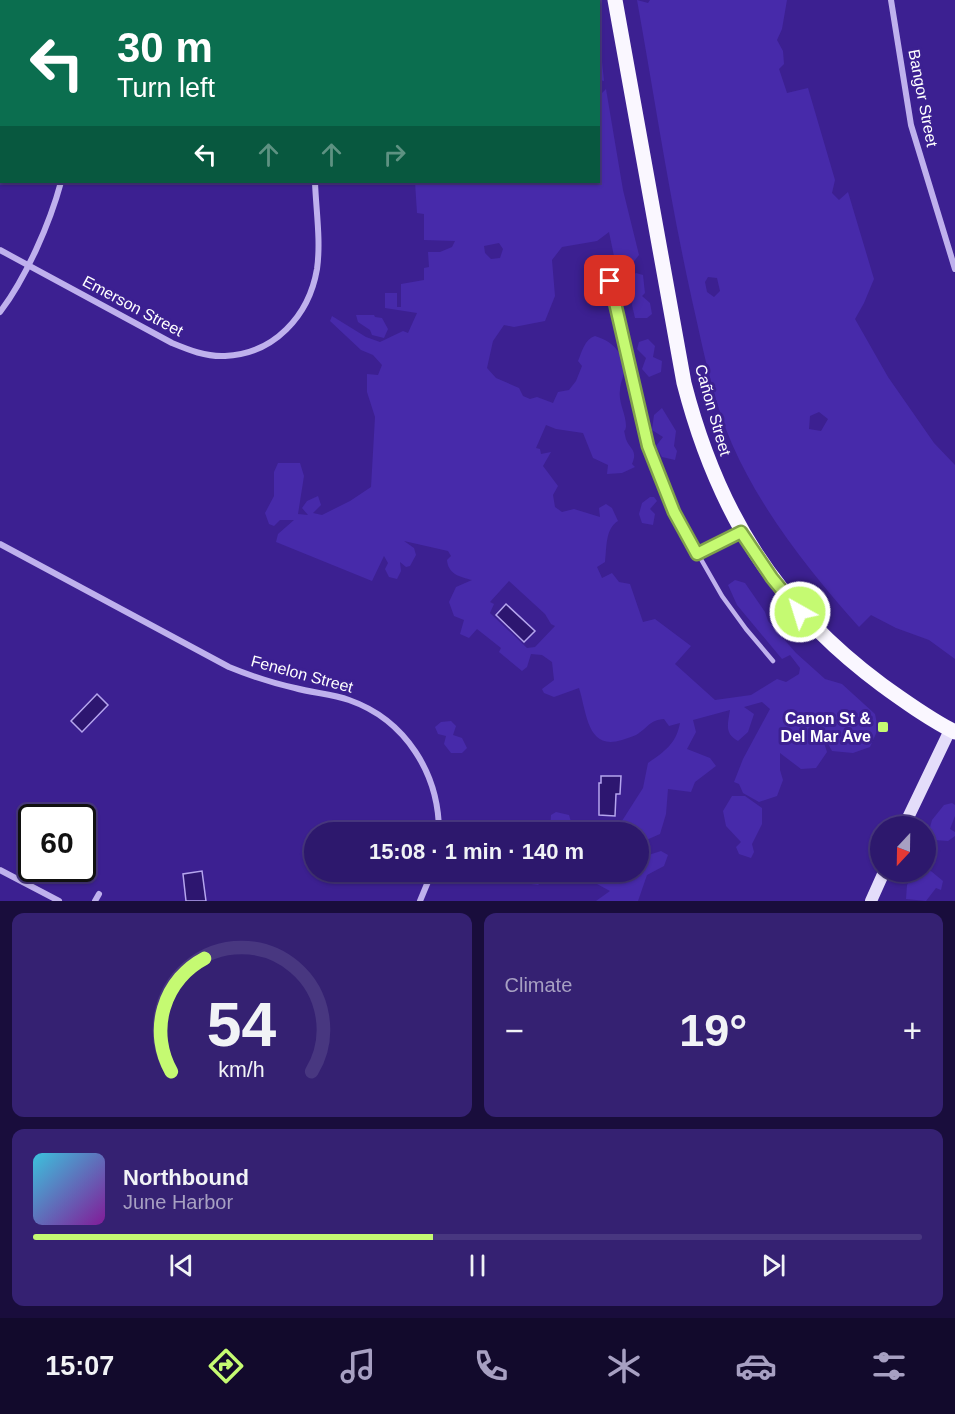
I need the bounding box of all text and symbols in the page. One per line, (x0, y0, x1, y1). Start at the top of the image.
icon: left (18, 24, 96, 102)
text: 30 m (117, 24, 213, 71)
street label: Bangor Street (905, 48, 941, 149)
text: Turn left (117, 73, 215, 103)
icon: left (189, 138, 222, 171)
icon: ahead (252, 138, 285, 171)
icon: ahead (315, 138, 348, 171)
icon: right (378, 138, 411, 171)
pin (584, 255, 635, 306)
icon: arrive (593, 264, 626, 297)
street label: Emerson Street (80, 272, 187, 340)
street label: Cañon Street (692, 362, 734, 458)
position arrow (768, 580, 832, 644)
street label: Fenelon Street (249, 652, 355, 696)
place label: Canon St & Del Mar Ave (781, 710, 871, 745)
marker: Canon St & Del Mar Ave (876, 720, 890, 734)
speed limit sign: 60 (18, 804, 96, 882)
north arrow (870, 816, 936, 882)
map controls (870, 816, 936, 882)
text: 15:08 · 1 min · 140 m (369, 839, 584, 864)
text: Climate (505, 974, 572, 996)
text: 54 (207, 990, 277, 1059)
text: 19° (679, 1005, 747, 1056)
text: − (505, 1012, 524, 1049)
text: + (903, 1012, 922, 1049)
text: km/h (219, 1058, 265, 1082)
text: Northbound (123, 1165, 249, 1190)
text: June Harbor (123, 1191, 233, 1213)
icon: previous (165, 1249, 198, 1282)
icon: pause (461, 1249, 494, 1282)
icon: next (757, 1249, 790, 1282)
icon: directions (205, 1345, 247, 1387)
icon: music (337, 1345, 379, 1387)
icon: phone (470, 1345, 512, 1387)
icon: climate (603, 1345, 645, 1387)
icon: car (735, 1345, 777, 1387)
icon: filters (868, 1345, 910, 1387)
text: 15:07 (45, 1351, 114, 1381)

